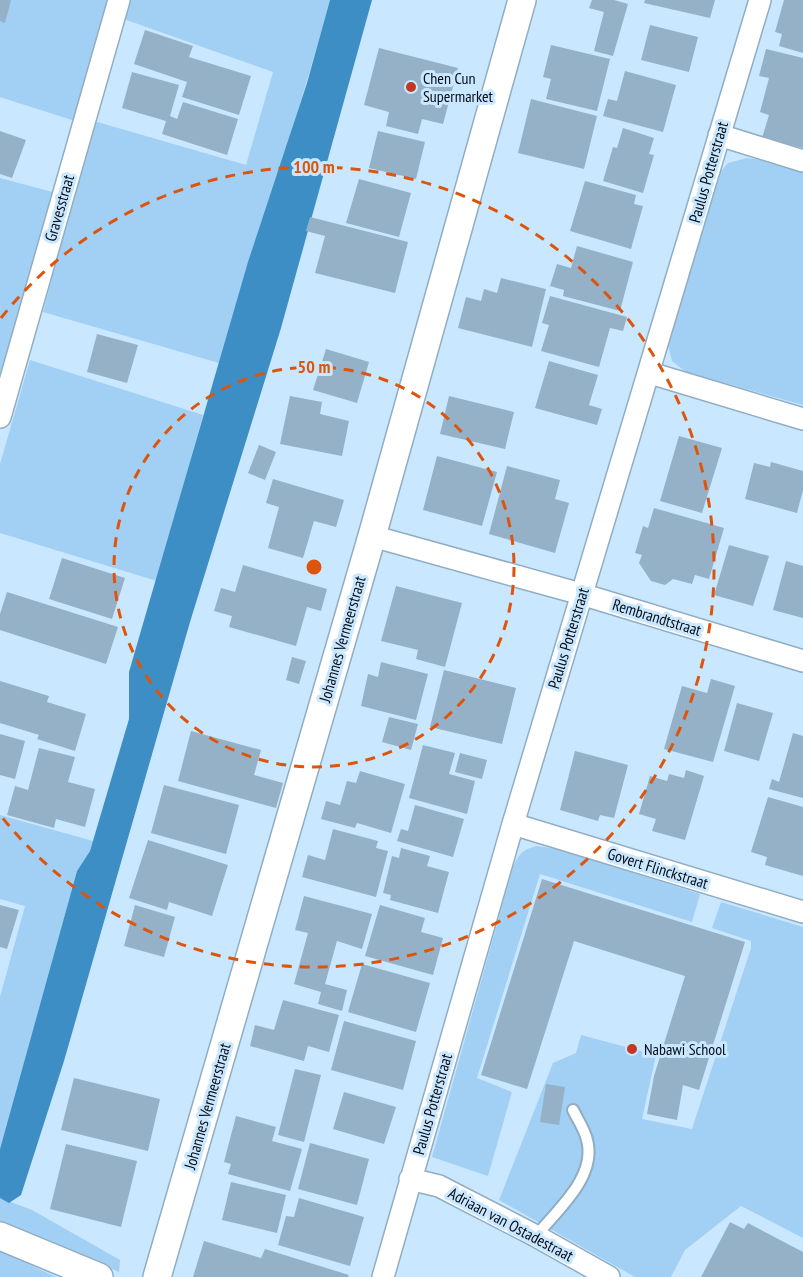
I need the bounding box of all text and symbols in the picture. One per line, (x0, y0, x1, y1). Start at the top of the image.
place label: Chen Cun Supermarket (423, 68, 494, 106)
marker: Chen Cun Supermarket (404, 80, 418, 94)
street label: Paulus Potterstraat (684, 119, 732, 225)
text: 100 m (293, 155, 335, 178)
street label: Gravesstraat (40, 172, 78, 244)
text: 50 m (298, 355, 330, 378)
centre of rings (304, 557, 324, 577)
street label: Johannes Vermeerstraat (314, 573, 370, 705)
street label: Paulus Potterstraat (543, 585, 593, 691)
street label: Rembrandtstraat (610, 594, 704, 640)
street label: Govert Flinckstraat (605, 843, 711, 893)
place label: Nabawi School (644, 1039, 726, 1059)
street label: Johannes Vermeerstraat (179, 1040, 235, 1172)
marker: Nabawi School (625, 1042, 639, 1056)
street label: Paulus Potterstraat (408, 1051, 456, 1157)
street label: Adriaan van Ostadestraat (445, 1183, 577, 1266)

